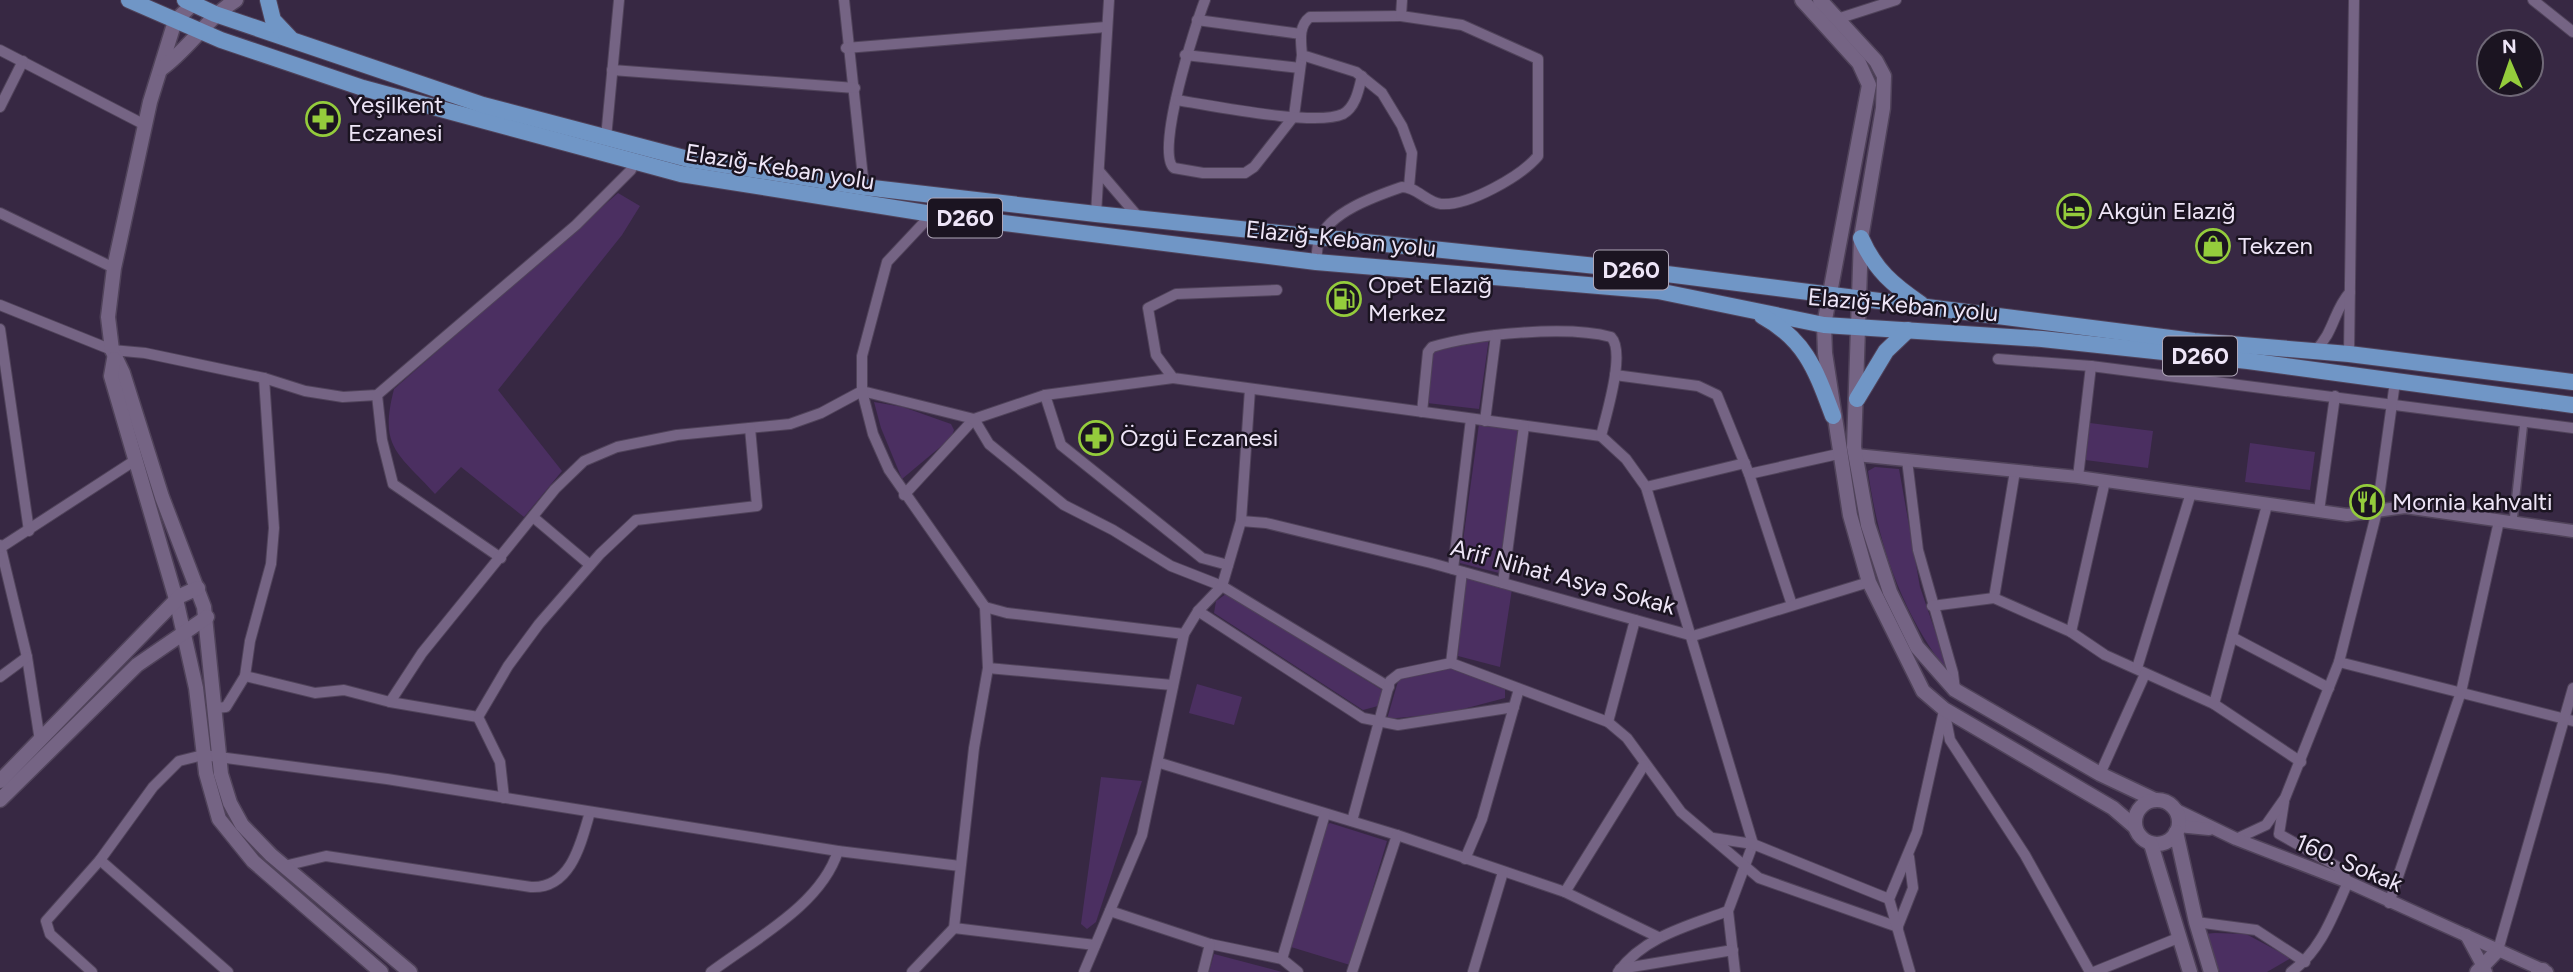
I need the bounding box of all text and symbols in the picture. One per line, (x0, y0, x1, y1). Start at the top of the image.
north arrow (2475, 28, 2545, 98)
text: N (2502, 35, 2517, 58)
place label: Yeşilkent Eczanesi (348, 90, 443, 147)
pharmacy icon: Yeşilkent Eczanesi (304, 100, 342, 138)
street label: Elazığ-Keban yolu (683, 137, 877, 196)
hotel icon: Akgün Elazığ (2055, 192, 2093, 230)
place label: Akgün Elazığ (2098, 196, 2236, 225)
road number: D260 (928, 198, 1002, 238)
street label: Elazığ-Keban yolu (1244, 214, 1438, 263)
shop icon: Tekzen (2194, 227, 2232, 265)
place label: Tekzen (2238, 231, 2313, 260)
road number: D260 (1594, 250, 1668, 290)
place label: Opet Elazığ Merkez (1368, 270, 1492, 327)
fuel station icon: Opet Elazığ Merkez (1325, 280, 1363, 318)
street label: Elazığ-Keban yolu (1807, 282, 2000, 327)
road number: D260 (2163, 336, 2237, 376)
pharmacy icon: Özgü Eczanesi (1077, 419, 1115, 457)
place label: Özgü Eczanesi (1120, 423, 1278, 452)
restaurant icon: Mornia kahvalti (2348, 483, 2386, 521)
place label: Mornia kahvalti (2392, 487, 2553, 516)
street label: Arif Nihat Asya Sokak (1448, 533, 1679, 621)
street label: 160. Sokak (2291, 827, 2408, 898)

